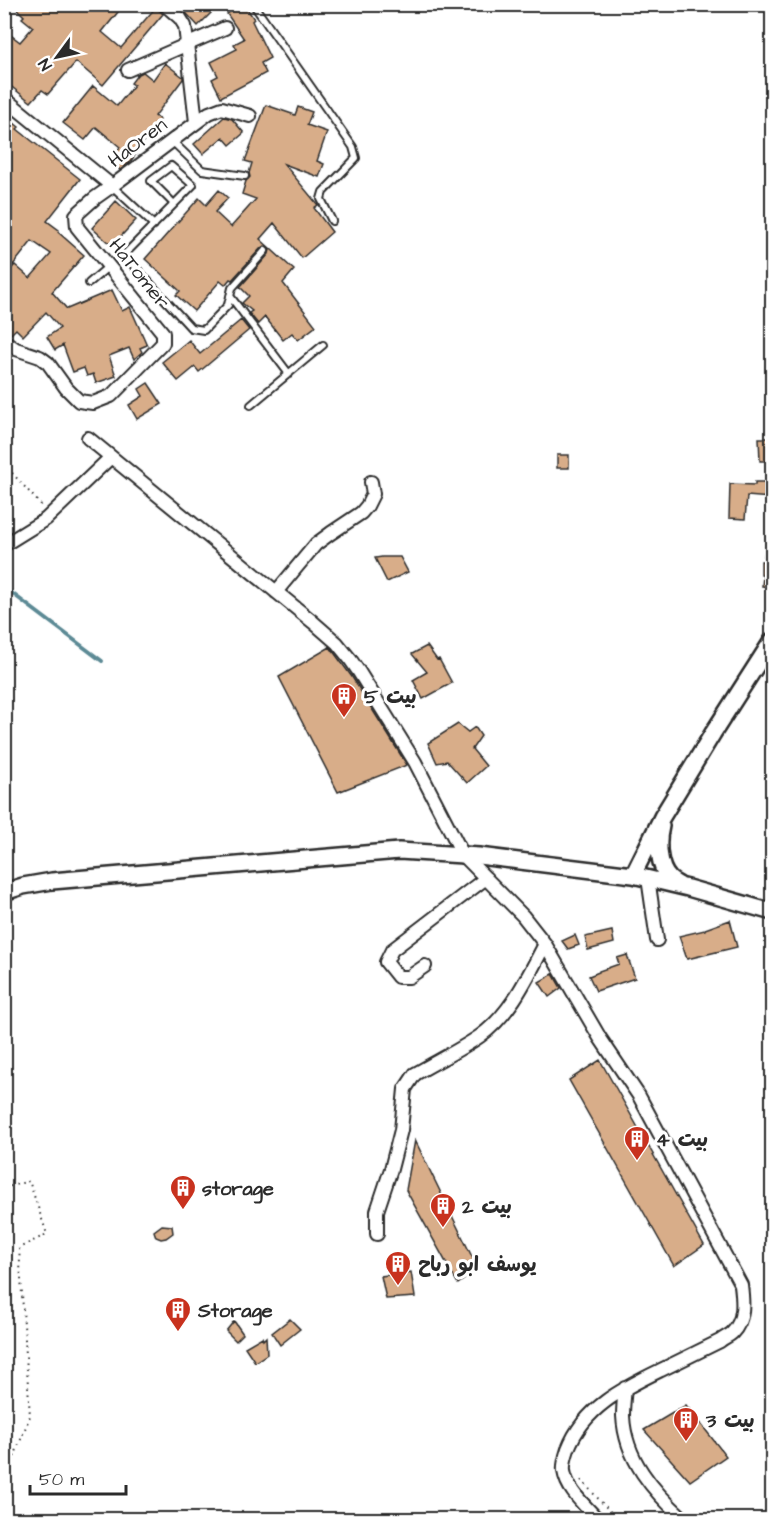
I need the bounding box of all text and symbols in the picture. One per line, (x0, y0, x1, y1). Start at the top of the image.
north arrow (27, 27, 87, 87)
text: N (33, 54, 57, 75)
street label: HaOren (102, 111, 173, 174)
street label: HaTomer (102, 232, 176, 315)
building icon: بيت 5 (329, 681, 359, 719)
place label: بيت 5 (364, 683, 417, 711)
building icon: بيت 4 (622, 1124, 652, 1162)
place label: بيت 4 (656, 1126, 708, 1154)
building icon: storage (168, 1173, 198, 1211)
place label: storage (202, 1175, 274, 1204)
building icon: بيت 2 (428, 1191, 458, 1229)
place label: بيت 2 (461, 1193, 512, 1221)
building icon: يوسف ابو رباح (383, 1249, 413, 1287)
place label: يوسف ابو رباح (418, 1251, 537, 1279)
building icon: Storage (163, 1295, 193, 1333)
place label: Storage (197, 1297, 273, 1326)
building icon: بيت 3 (671, 1405, 701, 1443)
place label: بيت 3 (705, 1407, 755, 1435)
scale bar (30, 1458, 126, 1496)
text: 50 m (39, 1467, 84, 1492)

